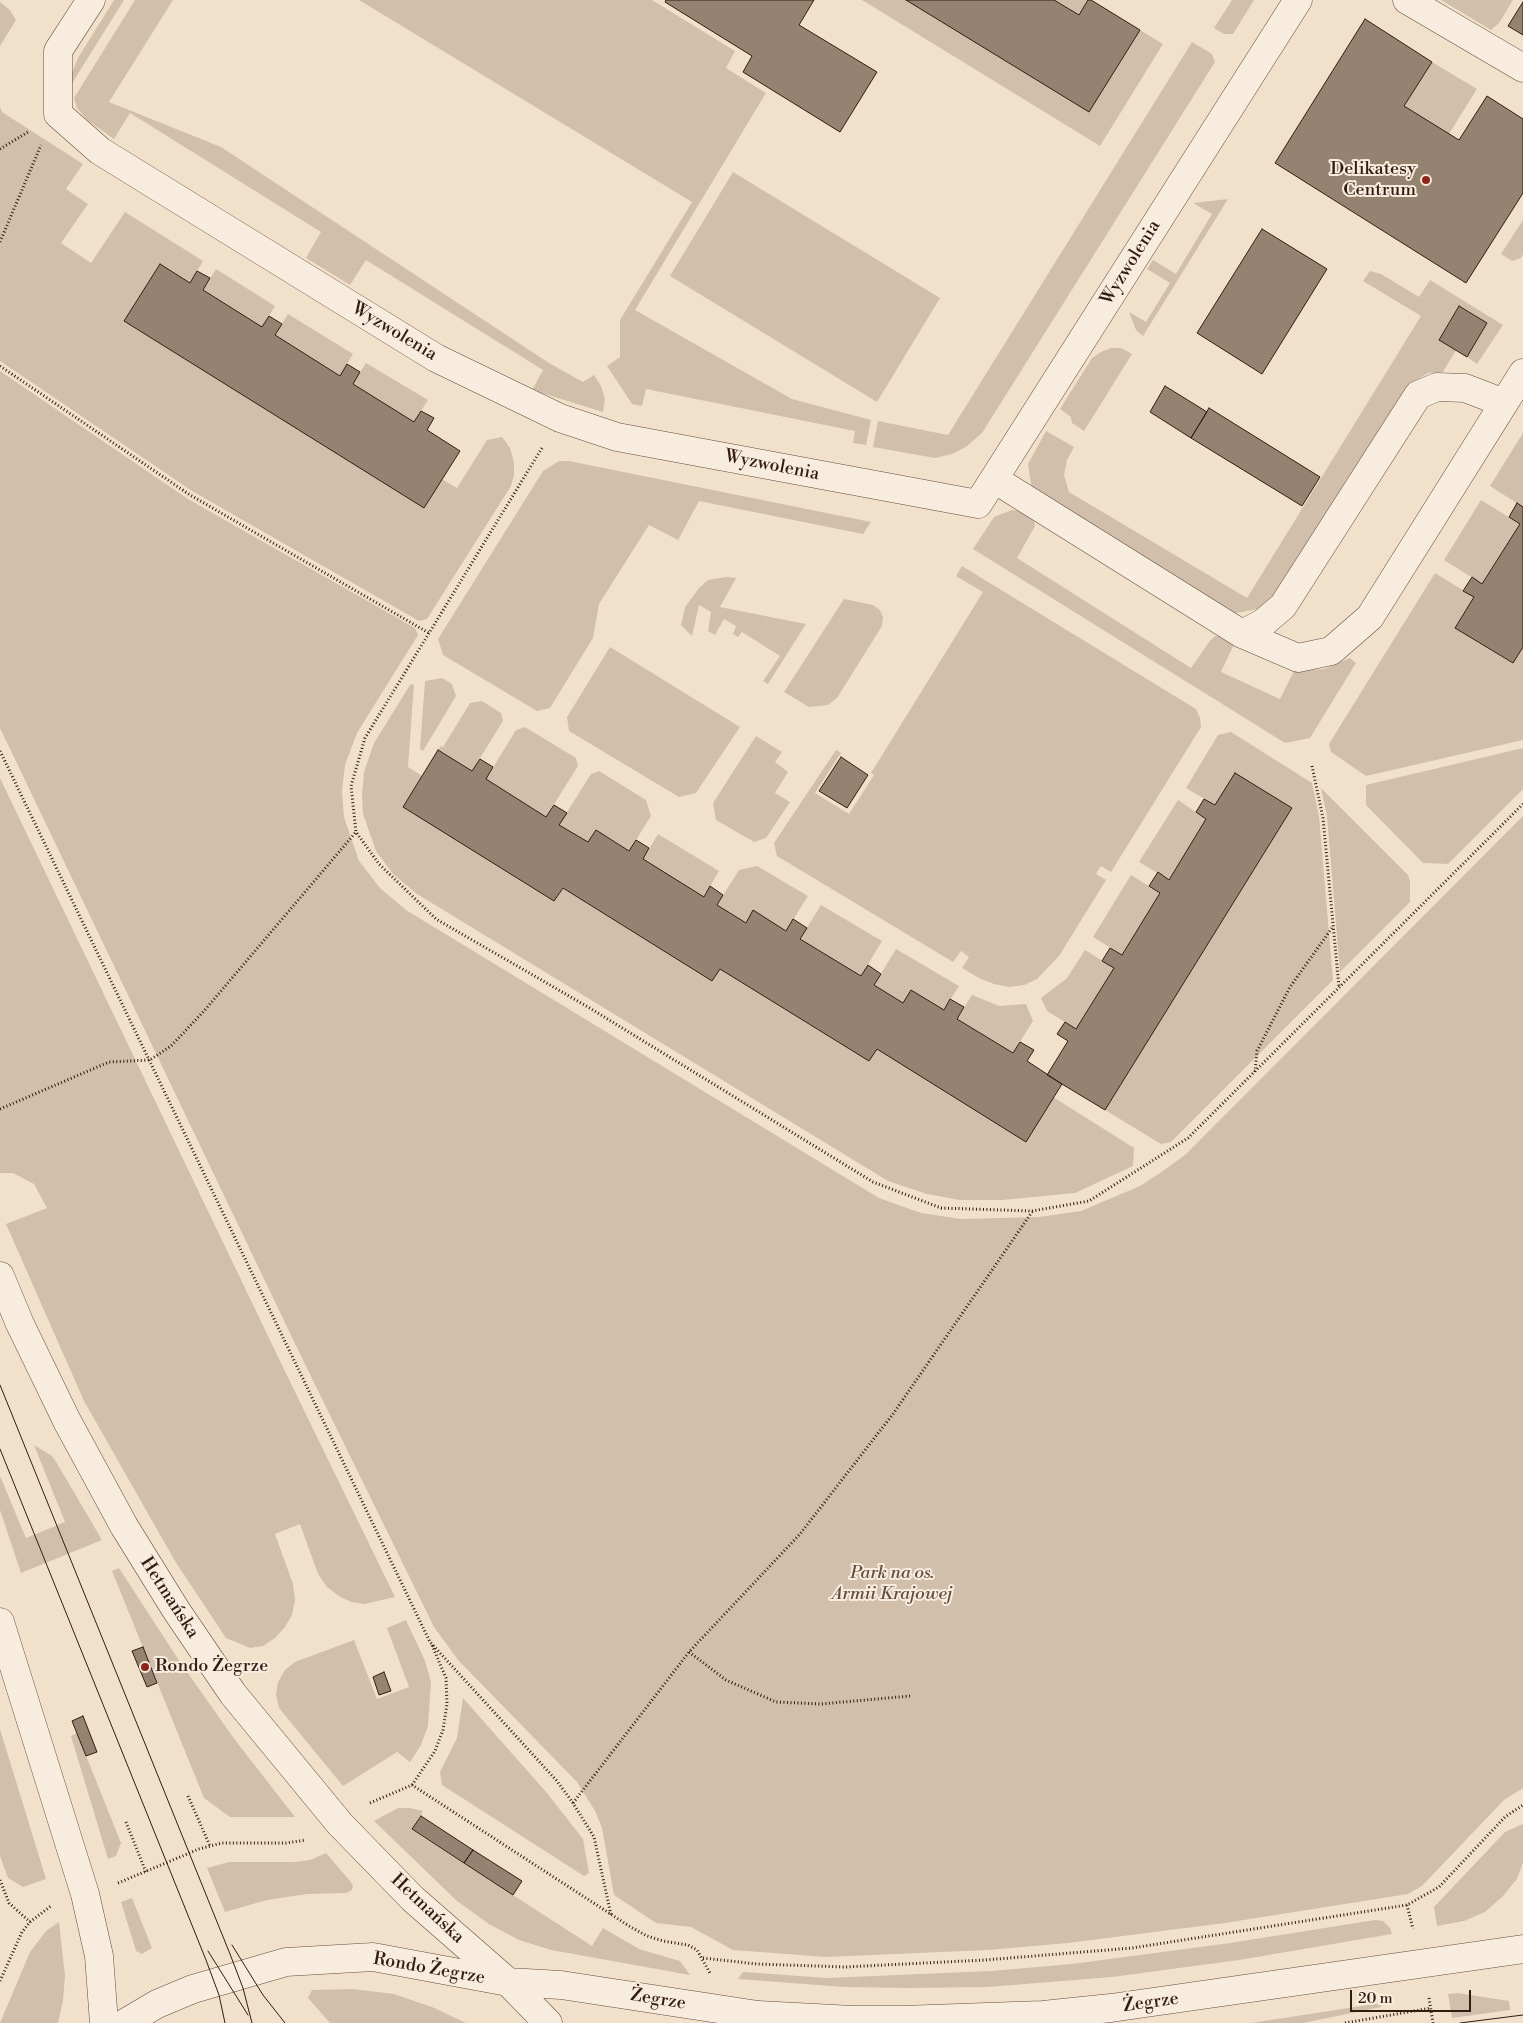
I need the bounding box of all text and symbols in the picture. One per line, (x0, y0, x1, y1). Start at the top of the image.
place label: Delikatesy Centrum (1330, 159, 1416, 202)
marker: Delikatesy Centrum (1420, 174, 1432, 186)
street label: Wyzwolenia (1096, 217, 1166, 309)
street label: Wyzwolenia (347, 298, 441, 366)
street label: Wyzwolenia (723, 446, 821, 486)
street label: Hetmańska (135, 1553, 203, 1643)
park label: Park na os. Armii Krajowej (832, 1563, 952, 1606)
place label: Rondo Żegrze (155, 1656, 268, 1678)
marker: Rondo Żegrze (139, 1661, 151, 1673)
street label: Hetmańska (386, 1870, 468, 1948)
street label: Rondo Żegrze (371, 1949, 487, 1989)
scale bar (1353, 1980, 1474, 2012)
street label: Żegrze (629, 1985, 687, 2015)
street label: Żegrze (1122, 1988, 1180, 2018)
text: 20 m (1358, 1989, 1393, 2008)

